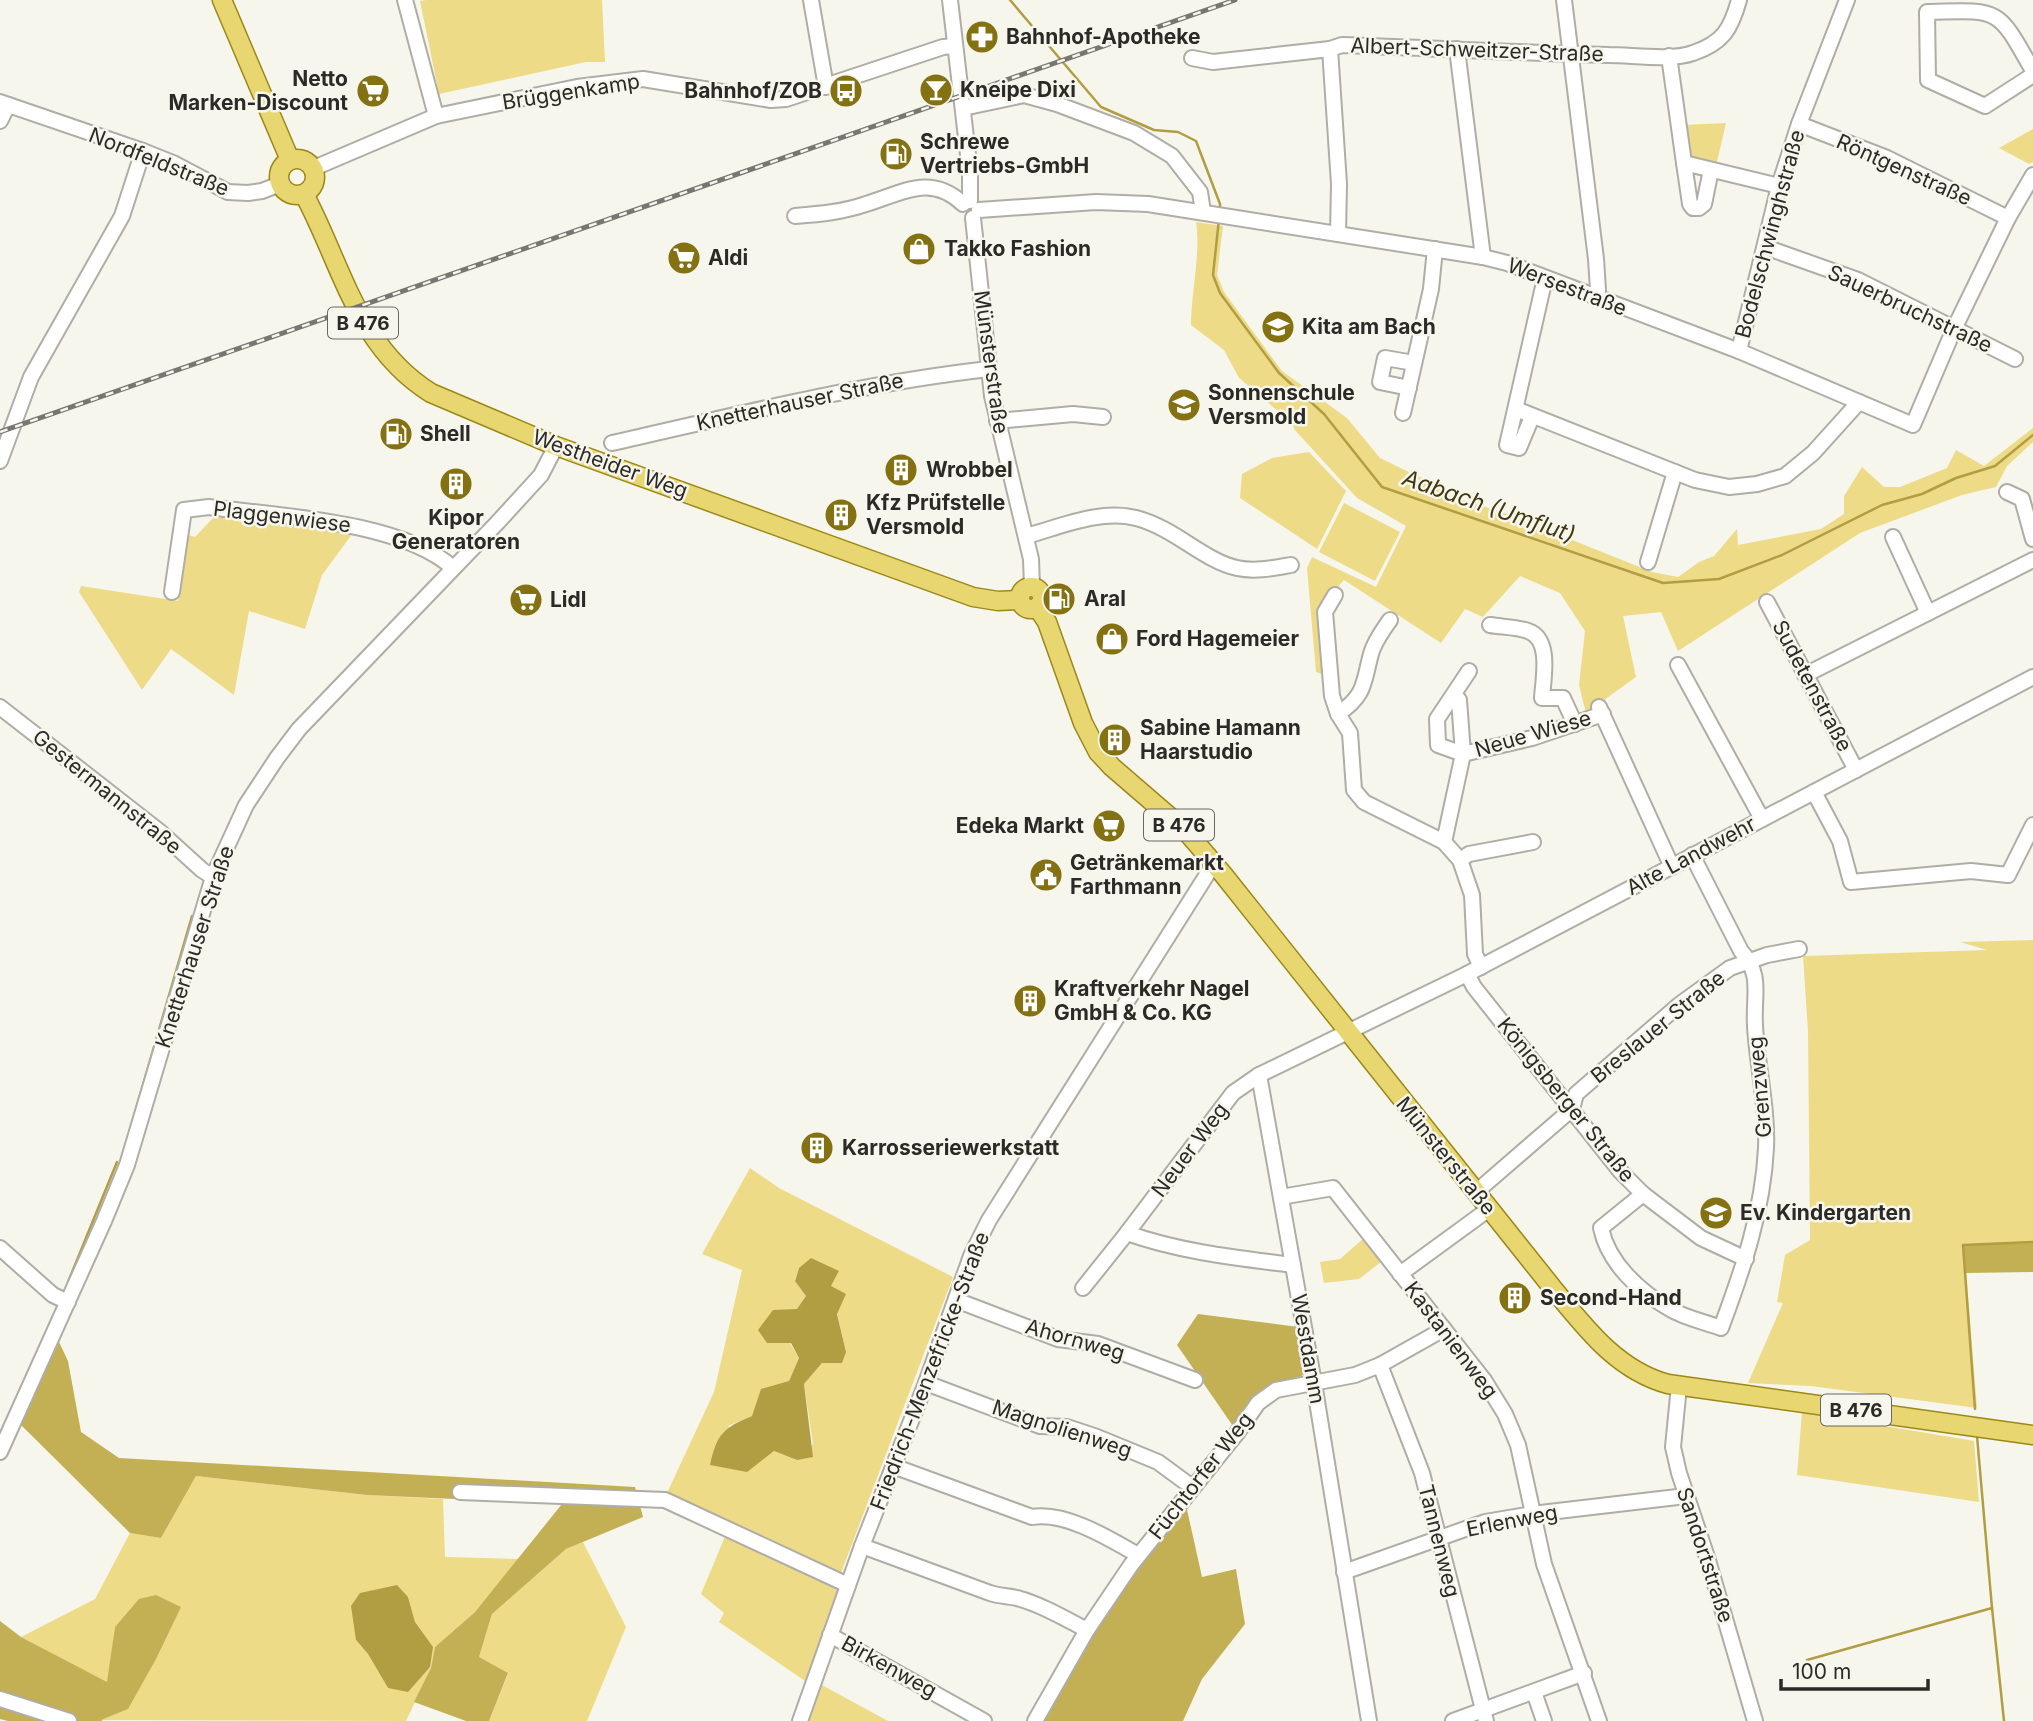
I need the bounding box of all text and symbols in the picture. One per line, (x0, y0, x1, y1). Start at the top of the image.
pharmacy icon: Bahnhof-Apotheke (963, 18, 1001, 56)
place label: Bahnhof-Apotheke (1006, 24, 1201, 49)
street label: Albert-Schweitzer-Straße (1350, 33, 1604, 66)
place label: Netto Marken-Discount (169, 66, 348, 115)
street label: Brüggenkamp (500, 68, 642, 115)
bar icon: Kneipe Dixi (917, 71, 955, 109)
supermarket icon: Netto Marken-Discount (354, 72, 392, 110)
bus stop icon: Bahnhof/ZOB (827, 72, 865, 110)
place label: Kneipe Dixi (960, 77, 1076, 102)
place label: Bahnhof/ZOB (684, 78, 822, 103)
street label: Nordfeldstraße (85, 122, 233, 201)
street label: Bodelschwinghstraße (1730, 127, 1809, 341)
place label: Schrewe Vertriebs-GmbH (920, 129, 1089, 178)
street label: Röntgenstraße (1833, 129, 1976, 211)
fuel station icon: Schrewe Vertriebs-GmbH (877, 135, 915, 173)
shop icon: Takko Fashion (900, 230, 938, 268)
place label: Takko Fashion (944, 236, 1091, 261)
supermarket icon: Aldi (665, 239, 703, 277)
place label: Aldi (708, 245, 748, 270)
street label: Wersestraße (1504, 252, 1630, 321)
street label: Sauerbruchstraße (1824, 259, 1996, 358)
street label: Münsterstraße (969, 289, 1014, 435)
road number: B 476 (328, 308, 398, 338)
school or university icon: Kita am Bach (1259, 308, 1297, 346)
place label: Kita am Bach (1302, 314, 1436, 339)
street label: Knetterhauser Straße (694, 367, 906, 436)
place label: Sonnenschule Versmold (1208, 380, 1355, 429)
school or university icon: Sonnenschule Versmold (1165, 386, 1203, 424)
fuel station icon: Shell (377, 415, 415, 453)
place label: Shell (420, 421, 471, 446)
street label: Westheider Weg (529, 424, 691, 503)
building icon: Wrobbel (882, 451, 920, 489)
place label: Wrobbel (926, 457, 1013, 482)
water label: Aabach (Umflut) (1398, 463, 1579, 549)
building icon: Kipor Generatoren (437, 465, 475, 503)
place label: Kfz Prüfstelle Versmold (866, 490, 1005, 539)
street label: Plaggenwiese (212, 496, 352, 537)
building icon: Kfz Prüfstelle Versmold (822, 496, 860, 534)
place label: Kipor Generatoren (392, 505, 520, 554)
fuel station icon: Aral (1040, 580, 1078, 618)
supermarket icon: Lidl (507, 581, 545, 619)
place label: Aral (1084, 586, 1126, 611)
place label: Lidl (550, 587, 587, 612)
street label: Sudetenstraße (1767, 616, 1858, 756)
shop icon: Ford Hagemeier (1093, 620, 1131, 658)
place label: Ford Hagemeier (1136, 626, 1299, 651)
street label: Neue Wiese (1472, 705, 1594, 762)
place label: Sabine Hamann Haarstudio (1140, 715, 1301, 764)
building icon: Sabine Hamann Haarstudio (1096, 721, 1134, 759)
street label: Gestermannstraße (28, 724, 187, 859)
supermarket icon: Edeka Markt (1090, 807, 1128, 845)
road number: B 476 (1144, 810, 1214, 840)
street label: Alte Landwehr (1622, 811, 1760, 900)
place label: Edeka Markt (956, 813, 1084, 838)
street label: Knetterhauser Straße (150, 843, 239, 1051)
place label: Getränkemarkt Farthmann (1070, 850, 1224, 899)
public building icon: Getränkemarkt Farthmann (1027, 856, 1065, 894)
street label: Breslauer Straße (1586, 965, 1730, 1088)
place label: Kraftverkehr Nagel GmbH & Co. KG (1054, 976, 1249, 1025)
building icon: Kraftverkehr Nagel GmbH & Co. KG (1011, 982, 1049, 1020)
street label: Königsberger Straße (1492, 1012, 1640, 1187)
street label: Grenzweg (1743, 1035, 1776, 1139)
street label: Münsterstraße (1391, 1092, 1502, 1220)
street label: Neuer Weg (1146, 1098, 1233, 1202)
building icon: Karrosseriewerkstatt (798, 1129, 836, 1167)
place label: Karrosseriewerkstatt (842, 1135, 1059, 1160)
school or university icon: Ev. Kindergarten (1697, 1194, 1735, 1232)
place label: Ev. Kindergarten (1740, 1200, 1911, 1225)
street label: Friedrich-Menzefricke-Straße (865, 1228, 994, 1513)
street label: Kastanienweg (1399, 1276, 1503, 1403)
building icon: Second-Hand (1496, 1279, 1534, 1317)
place label: Second-Hand (1540, 1285, 1682, 1310)
street label: Westdamm (1287, 1292, 1330, 1406)
street label: Ahornweg (1023, 1313, 1128, 1366)
street label: Magnolienweg (989, 1394, 1135, 1463)
road number: B 476 (1821, 1394, 1891, 1426)
street label: Füchtorfer Weg (1143, 1407, 1258, 1544)
street label: Tannenweg (1413, 1482, 1466, 1600)
street label: Sandortstraße (1672, 1484, 1739, 1626)
street label: Erlenweg (1464, 1499, 1560, 1542)
street label: Birkenweg (837, 1630, 941, 1703)
scale bar (1781, 1648, 1928, 1692)
text: 100 m (1792, 1659, 1851, 1684)

